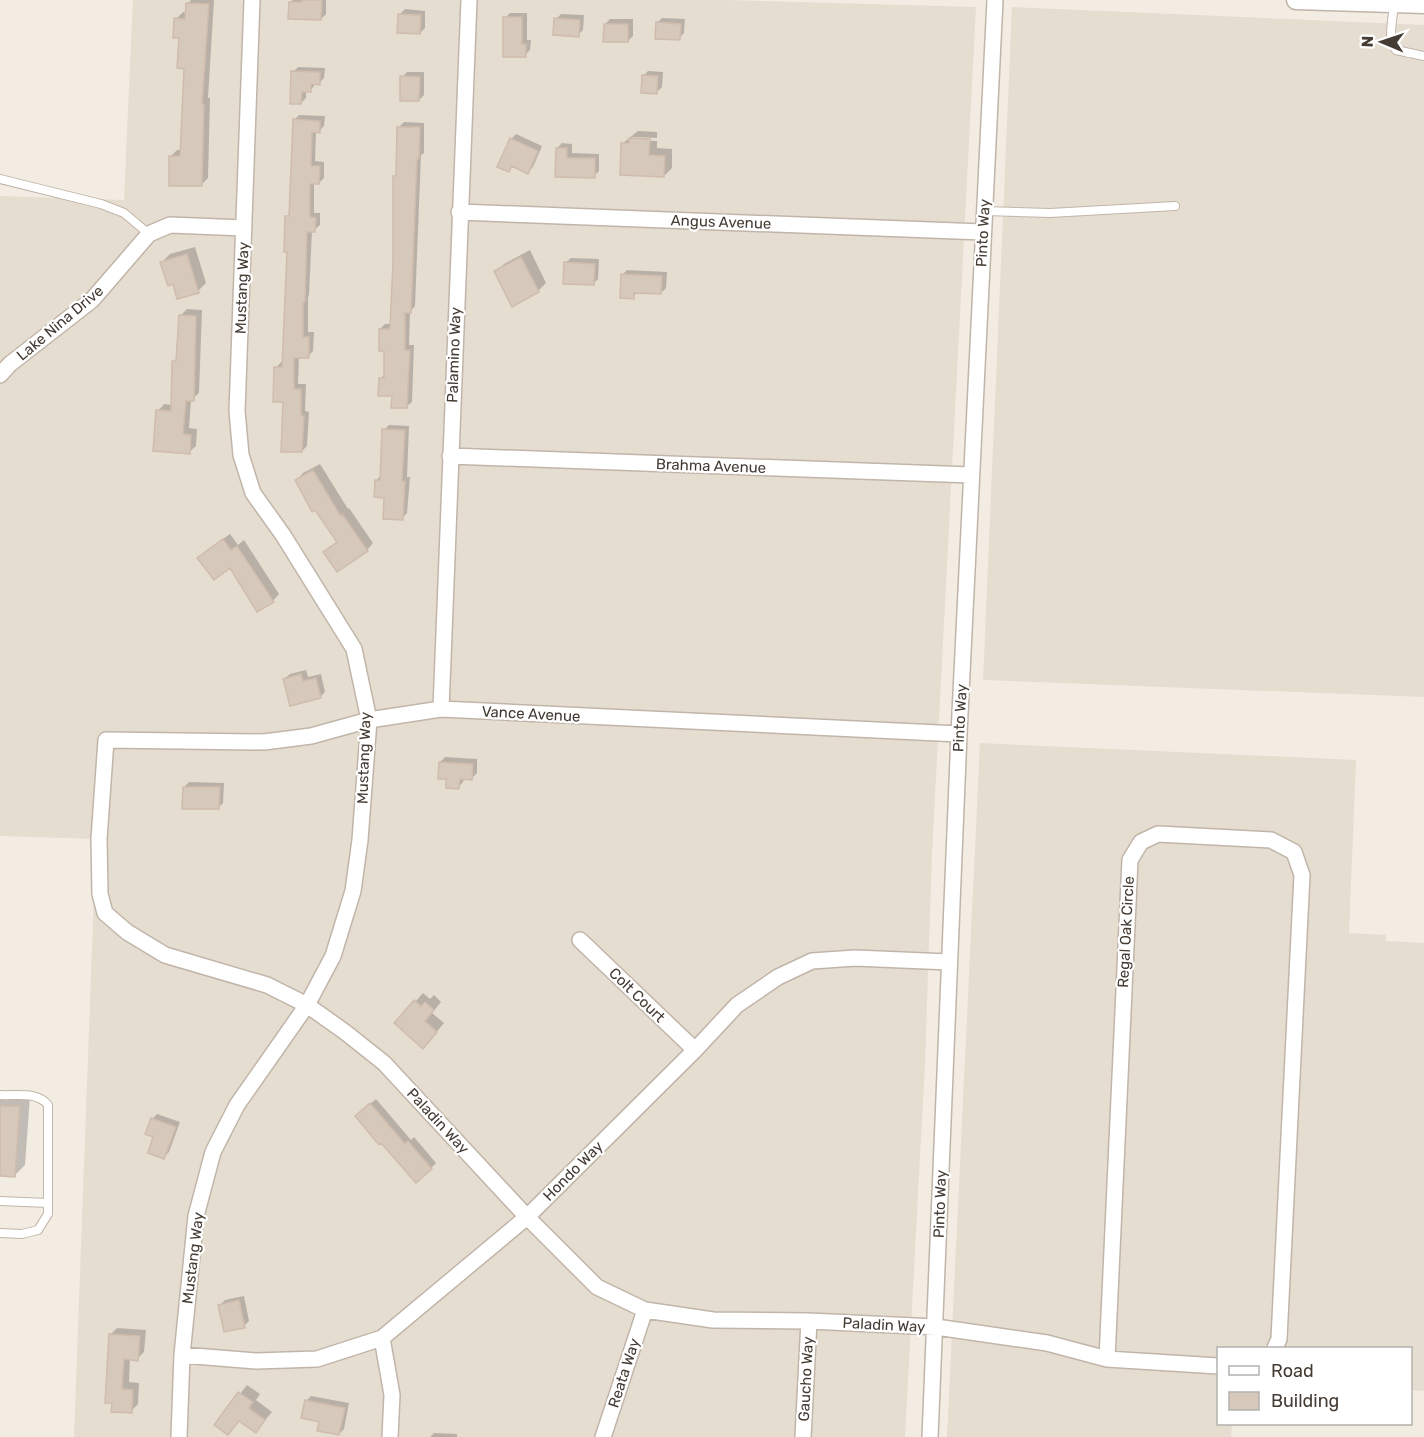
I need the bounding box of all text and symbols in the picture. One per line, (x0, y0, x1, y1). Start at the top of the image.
north arrow (1352, 12, 1412, 72)
text: N (1358, 35, 1377, 48)
street label: Pinto Way (972, 198, 994, 268)
street label: Angus Avenue (670, 211, 772, 233)
street label: Mustang Way (231, 242, 253, 334)
street label: Lake Nina Drive (13, 282, 107, 364)
street label: Palamino Way (443, 307, 465, 403)
street label: Brahma Avenue (655, 455, 767, 477)
street label: Pinto Way (949, 683, 971, 753)
street label: Vance Avenue (481, 702, 581, 726)
street label: Mustang Way (353, 712, 375, 804)
street label: Regal Oak Circle (1114, 876, 1138, 988)
street label: Colt Court (605, 964, 669, 1026)
street label: Paladin Way (403, 1085, 473, 1157)
street label: Hondo Way (539, 1137, 607, 1205)
street label: Pinto Way (930, 1170, 950, 1238)
street label: Mustang Way (178, 1211, 208, 1305)
street label: Paladin Way (842, 1314, 926, 1336)
street label: Reata Way (604, 1336, 644, 1410)
street label: Gaucho Way (795, 1336, 817, 1422)
legend (1217, 1347, 1412, 1425)
text: Road (1271, 1360, 1314, 1382)
text: Building (1271, 1390, 1339, 1412)

